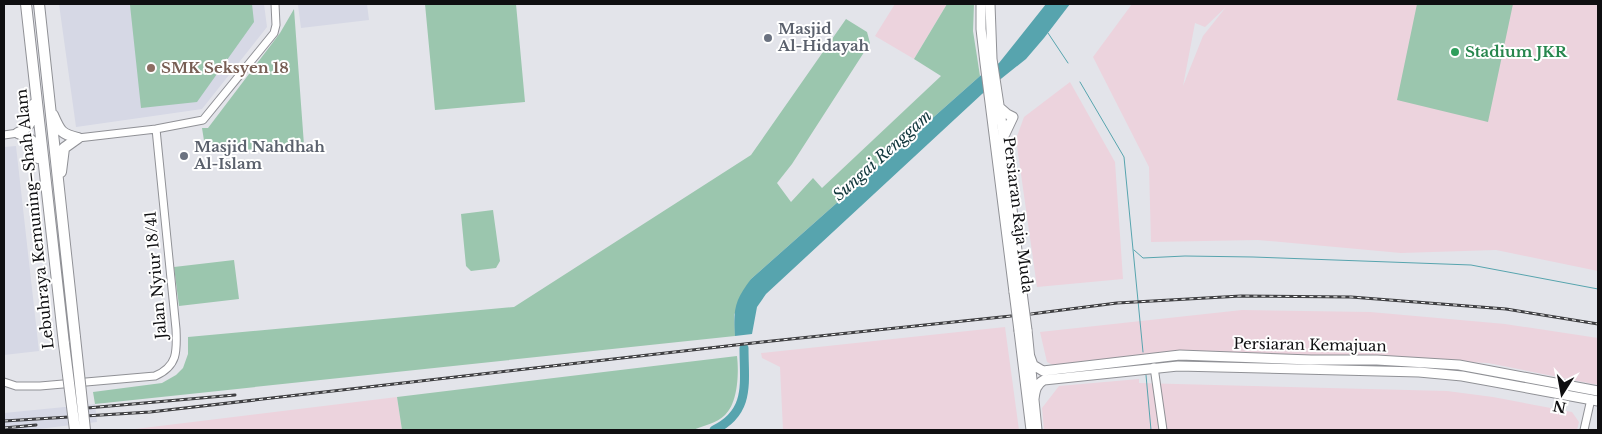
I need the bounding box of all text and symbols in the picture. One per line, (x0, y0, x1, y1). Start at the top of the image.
place label: Masjid Al-Hidayah (777, 19, 870, 55)
marker: Masjid Al-Hidayah (762, 32, 774, 44)
place label: Stadium JKR (1465, 42, 1568, 61)
marker: Stadium JKR (1449, 46, 1461, 58)
place label: SMK Seksyen 18 (161, 58, 289, 77)
marker: SMK Seksyen 18 (145, 62, 157, 74)
street label: Lebuhraya Kemuning–Shah Alam (11, 88, 58, 350)
water label: Sungai Renggam (828, 105, 936, 205)
street label: Persiaran Raja Muda (999, 136, 1038, 295)
place label: Masjid Nahdhah Al-Islam (193, 137, 325, 173)
marker: Masjid Nahdhah Al-Islam (178, 150, 190, 162)
street label: Jalan Nyiur 18/41 (140, 210, 171, 342)
street label: Persiaran Kemajuan (1233, 334, 1387, 355)
north arrow (1537, 369, 1587, 419)
text: N (1551, 397, 1568, 417)

